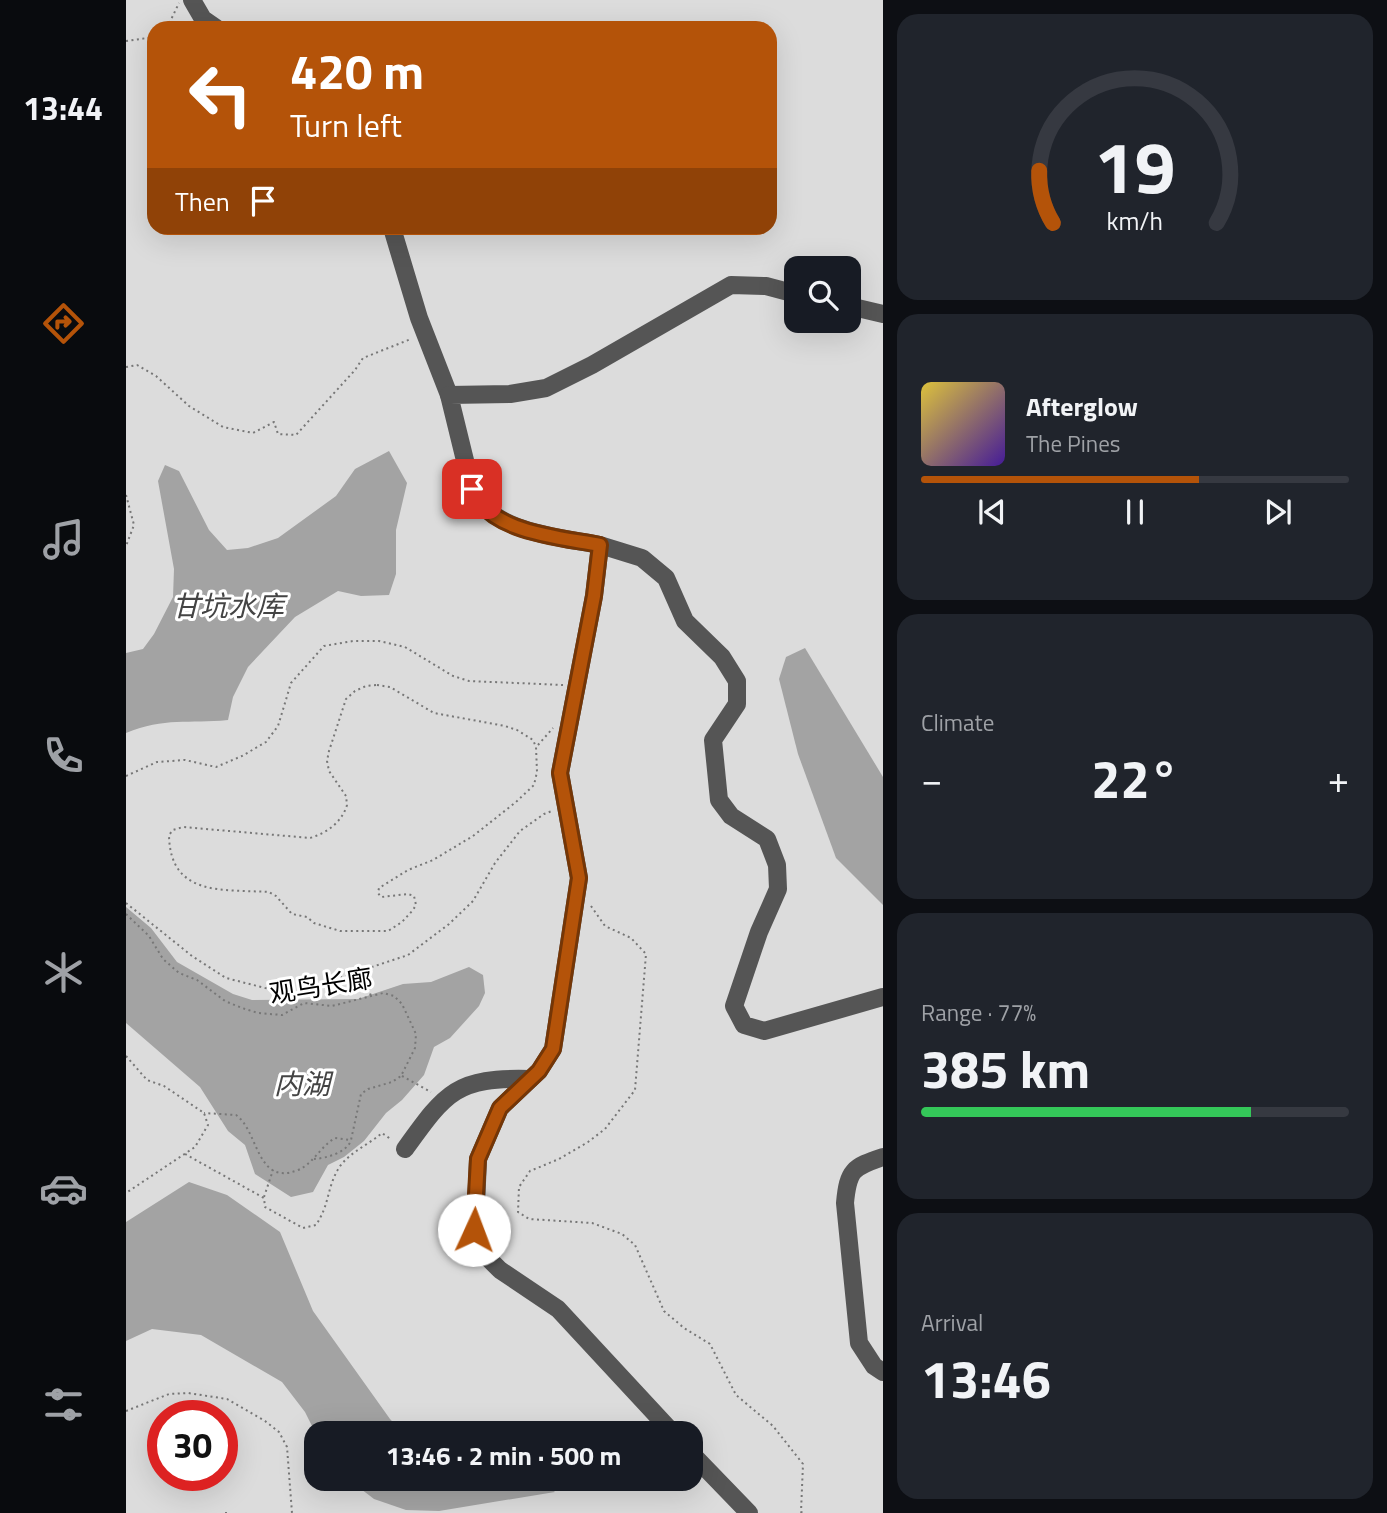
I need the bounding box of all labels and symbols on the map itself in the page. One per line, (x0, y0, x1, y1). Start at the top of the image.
pin (442, 459, 502, 519)
water label: 甘坑水库 (172, 584, 288, 627)
street label: 观鸟长廊 (267, 958, 375, 1013)
water label: 内湖 (274, 1062, 334, 1105)
position arrow (437, 1193, 511, 1267)
speed limit sign: 30 (147, 1400, 238, 1491)

